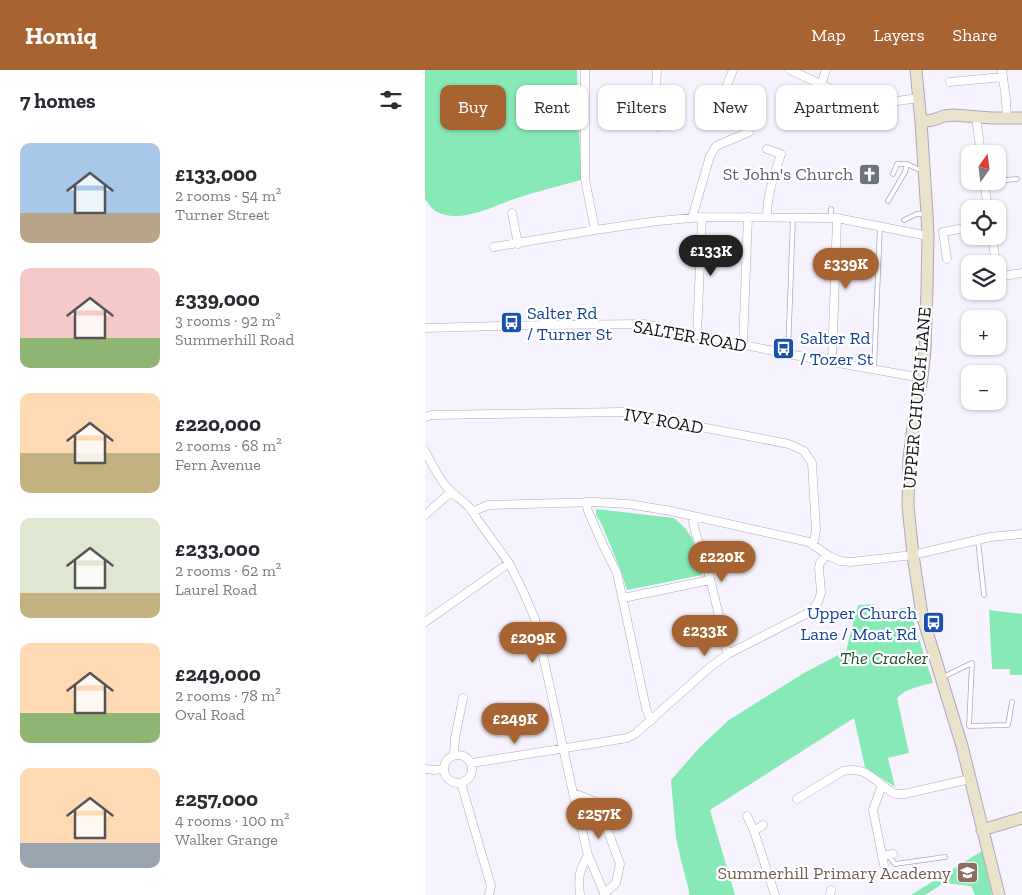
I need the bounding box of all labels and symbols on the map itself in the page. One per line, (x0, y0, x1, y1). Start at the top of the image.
north arrow (961, 145, 1006, 190)
church icon: St John's Church (857, 162, 881, 186)
place label: St John's Church (723, 163, 853, 185)
pin: £133K (676, 234, 746, 277)
pin: £339K (811, 248, 881, 290)
place label: Salter Rd / Turner St (527, 302, 612, 345)
street label: UPPER CHURCH LANE (898, 306, 936, 490)
bus stop icon: Salter Rd / Turner St (499, 311, 523, 335)
street label: SALTER ROAD (632, 315, 748, 357)
place label: Salter Rd / Tozer St (800, 327, 874, 370)
bus stop icon: Salter Rd / Tozer St (772, 336, 796, 360)
street label: IVY ROAD (623, 403, 705, 439)
pin: £220K (687, 540, 757, 583)
place label: Upper Church Lane / Moat Rd (800, 602, 917, 645)
bus stop icon: Upper Church Lane / Moat Rd (921, 611, 945, 635)
pin: £233K (670, 614, 740, 657)
pin: £209K (498, 622, 568, 664)
park label: The Cracker (840, 647, 929, 669)
pin: £249K (480, 702, 550, 745)
pin: £257K (564, 798, 634, 840)
school or university icon: Summerhill Primary Academy (955, 861, 979, 885)
place label: Summerhill Primary Academy (717, 862, 952, 884)

